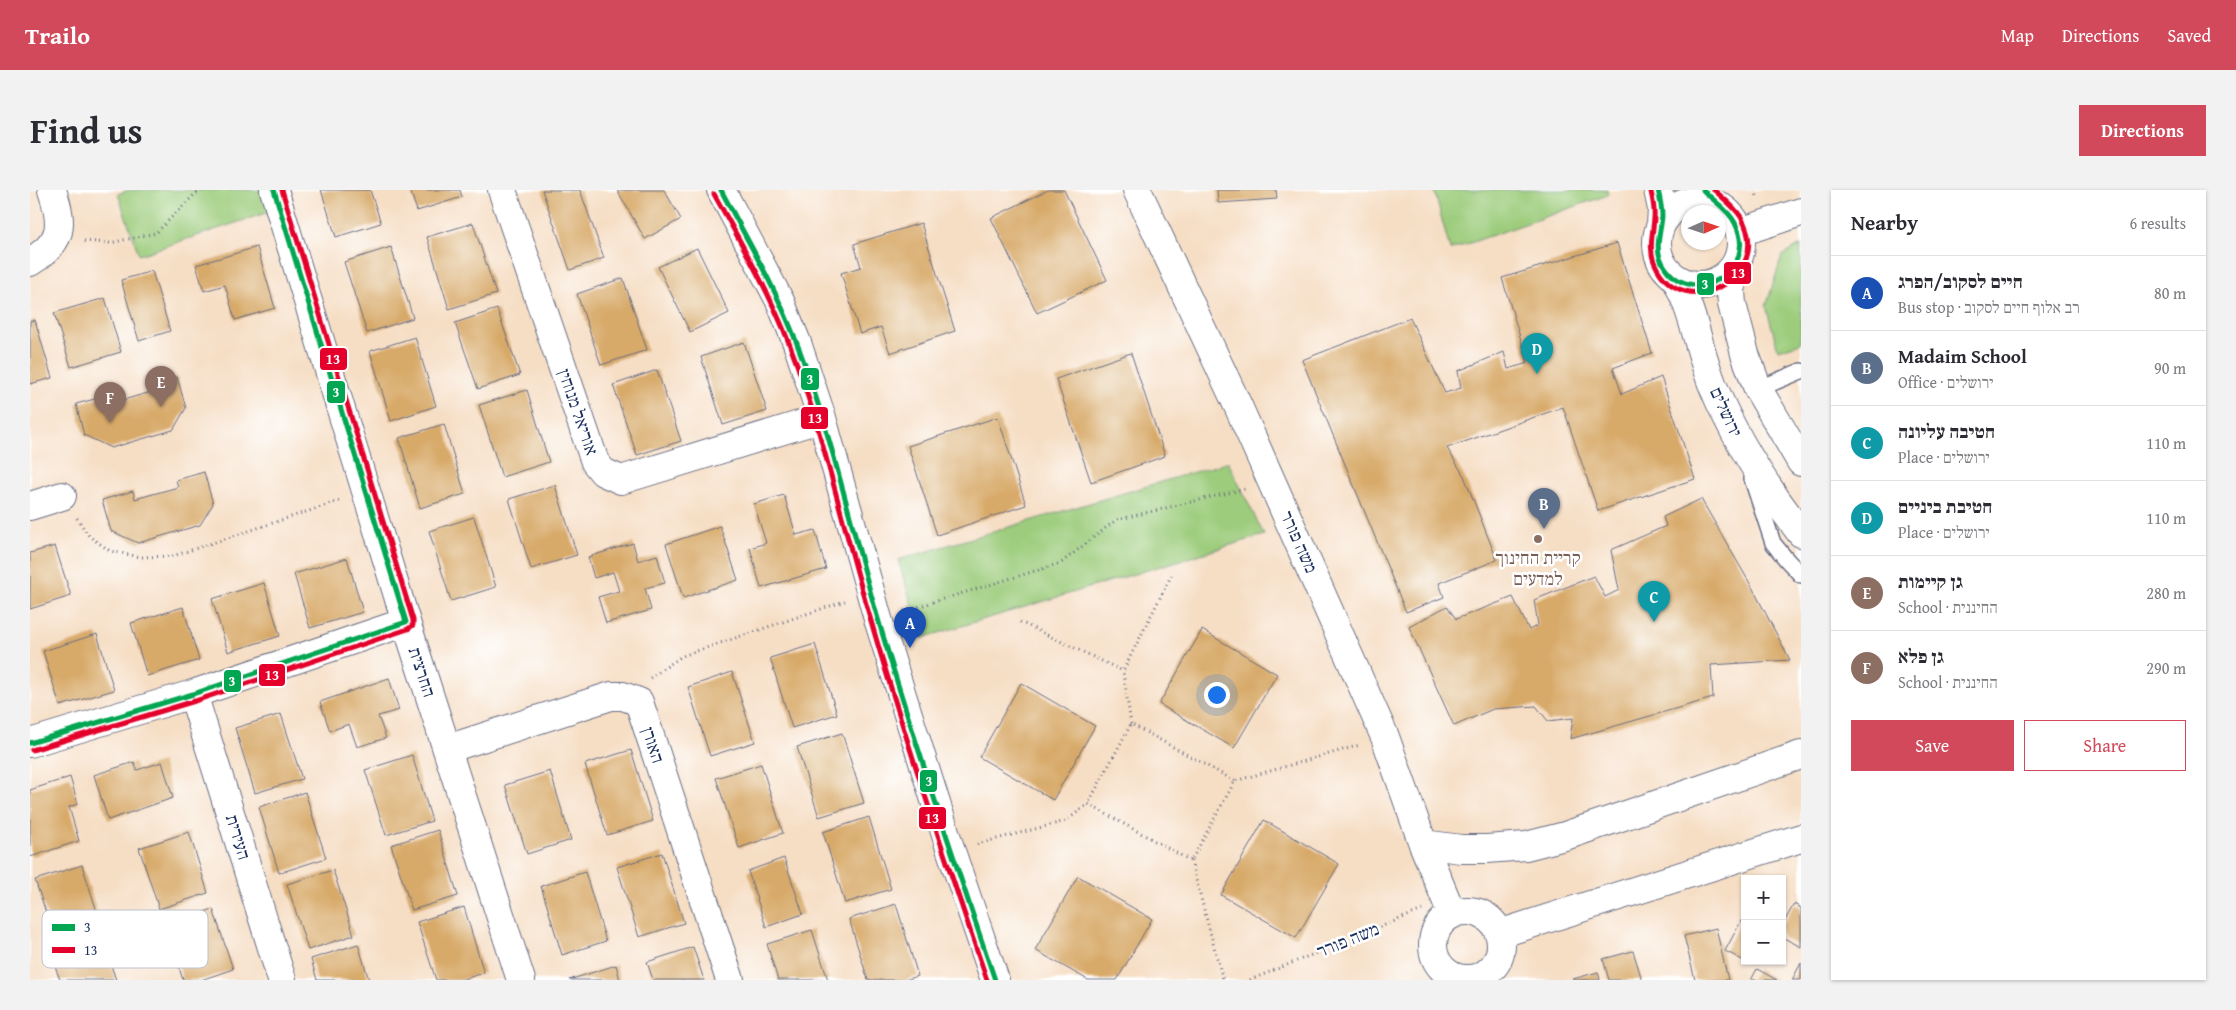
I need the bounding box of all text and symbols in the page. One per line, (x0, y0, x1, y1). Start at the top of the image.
text: Trailo (25, 18, 90, 53)
text: Map (2001, 22, 2034, 49)
text: Directions (2062, 22, 2139, 49)
text: Saved (2167, 22, 2211, 49)
text: Find us (30, 105, 143, 156)
button: Directions (2079, 105, 2206, 156)
north arrow (1681, 205, 1726, 250)
text: Nearby (1851, 207, 1918, 238)
text: 6 results (2129, 211, 2186, 235)
line badge: 13 (1723, 261, 1752, 285)
text: 13 (1731, 263, 1745, 283)
text: חיים לסקוב/הפרג (1898, 267, 2023, 295)
line badge: 3 (1696, 272, 1715, 296)
text: 3 (1701, 274, 1709, 294)
text: A (1862, 281, 1872, 305)
text: 80 m (2154, 281, 2186, 305)
text: Bus stop · רב אלוף חיים לסקוב (1898, 295, 2080, 319)
pin: D (1521, 333, 1553, 374)
text: Madaim School (1898, 342, 2027, 370)
line badge: 13 (319, 347, 348, 371)
text: 13 (326, 349, 340, 369)
text: B (1862, 356, 1872, 380)
text: 90 m (2154, 356, 2186, 380)
street label: אוריאל מנוחין (551, 365, 606, 459)
pin: E (145, 366, 177, 407)
line badge: 3 (800, 367, 820, 391)
text: 3 (806, 369, 814, 389)
text: Office · ירושלים (1898, 370, 1993, 394)
line badge: 3 (326, 380, 346, 404)
pin: F (94, 382, 126, 423)
text: 3 (332, 382, 340, 402)
street label: ירושלים (1703, 382, 1750, 441)
line badge: 13 (800, 406, 829, 430)
text: 13 (808, 408, 822, 428)
text: חטיבה עליונה (1898, 417, 1995, 445)
text: C (1862, 431, 1872, 455)
text: 110 m (2146, 431, 2186, 455)
text: Place · ירושלים (1898, 445, 1990, 469)
pin: B (1528, 488, 1560, 529)
text: חטיבת ביניים (1898, 492, 1992, 520)
street label: משה פורר (1274, 506, 1325, 577)
text: D (1862, 506, 1872, 530)
text: 110 m (2146, 506, 2186, 530)
text: Place · ירושלים (1898, 520, 1990, 544)
marker: קריית החינוך למדעים (1532, 533, 1544, 545)
place label: קריית החינוך למדעים (1495, 544, 1581, 592)
text: גן קיימות (1898, 567, 1963, 595)
pin: C (1638, 581, 1670, 622)
text: E (1863, 581, 1871, 605)
text: 280 m (2146, 581, 2186, 605)
text: School · החיננית (1898, 595, 1998, 619)
pin: A (894, 607, 926, 648)
text: גן פלא (1898, 642, 1944, 670)
street label: החרצית (402, 643, 443, 700)
text: F (1863, 656, 1871, 680)
text: 290 m (2146, 656, 2186, 680)
line badge: 13 (258, 663, 286, 687)
text: 13 (265, 665, 279, 685)
line badge: 3 (223, 669, 242, 693)
text: School · החיננית (1898, 670, 1998, 694)
text: 3 (228, 671, 236, 691)
your location (1204, 682, 1230, 708)
button: Save (1851, 720, 2014, 771)
button: Share (2024, 720, 2186, 771)
street label: האורן (635, 723, 672, 766)
line badge: 3 (919, 769, 938, 793)
text: 3 (925, 771, 933, 791)
line badge: 13 (918, 806, 947, 830)
text: 13 (925, 808, 939, 828)
street label: העירית (219, 811, 258, 863)
map controls (1741, 875, 1786, 965)
button: + (1741, 875, 1786, 920)
legend (42, 910, 208, 968)
street label: משה פורר (1312, 915, 1383, 964)
text: 3 (84, 917, 91, 937)
button: − (1741, 920, 1786, 965)
text: 13 (84, 940, 97, 960)

